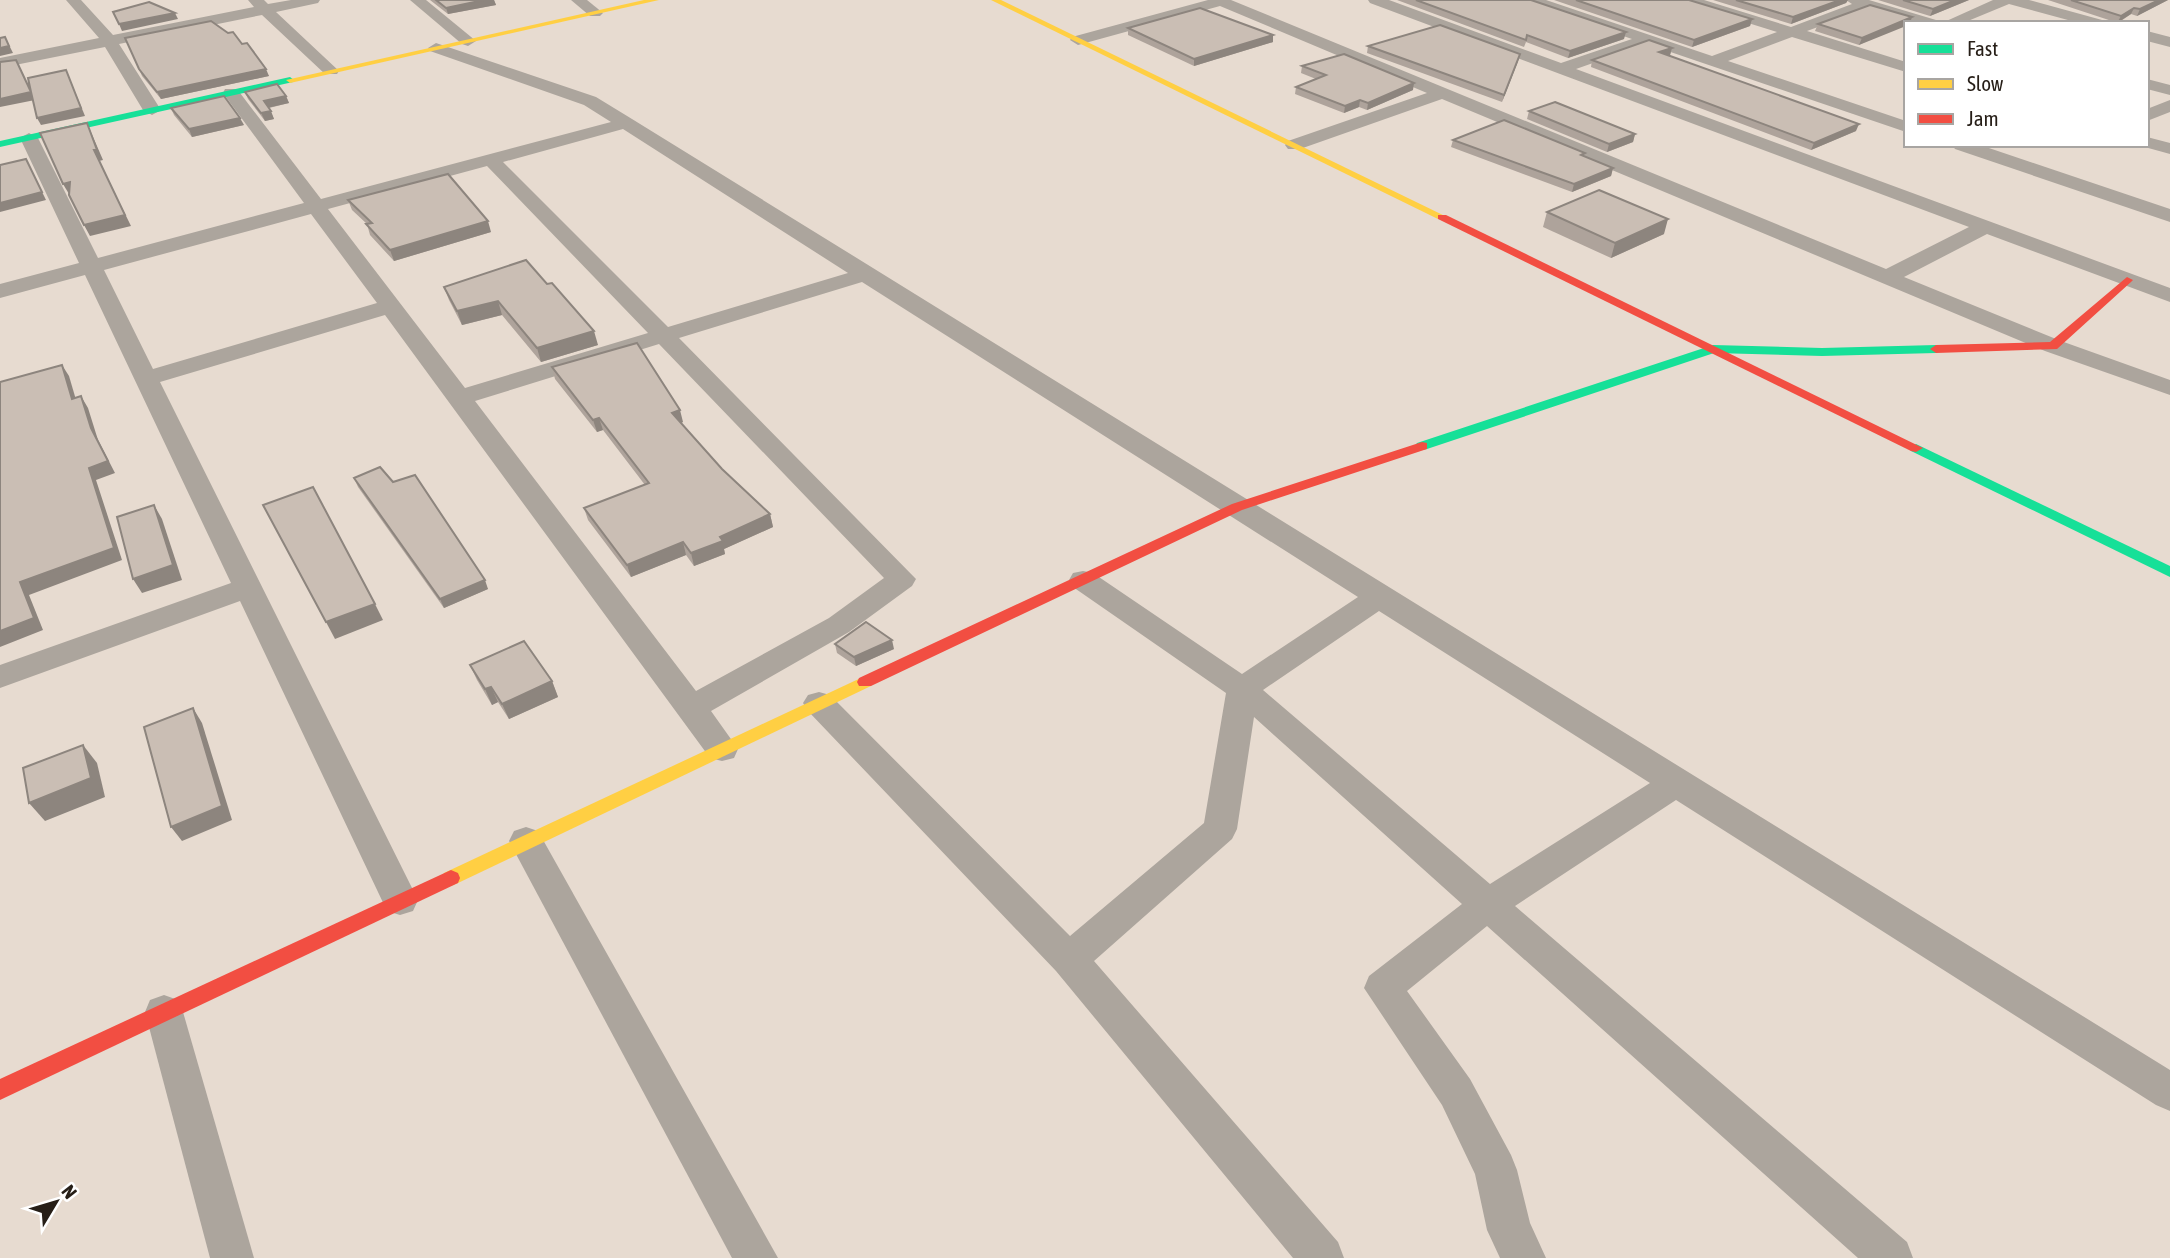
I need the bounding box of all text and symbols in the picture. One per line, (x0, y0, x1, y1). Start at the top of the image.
legend (1904, 21, 2149, 147)
text: Fast (1967, 36, 1998, 60)
text: Slow (1967, 71, 2004, 95)
text: Jam (1967, 106, 1999, 130)
north arrow (21, 1167, 91, 1237)
text: N (57, 1180, 82, 1203)

